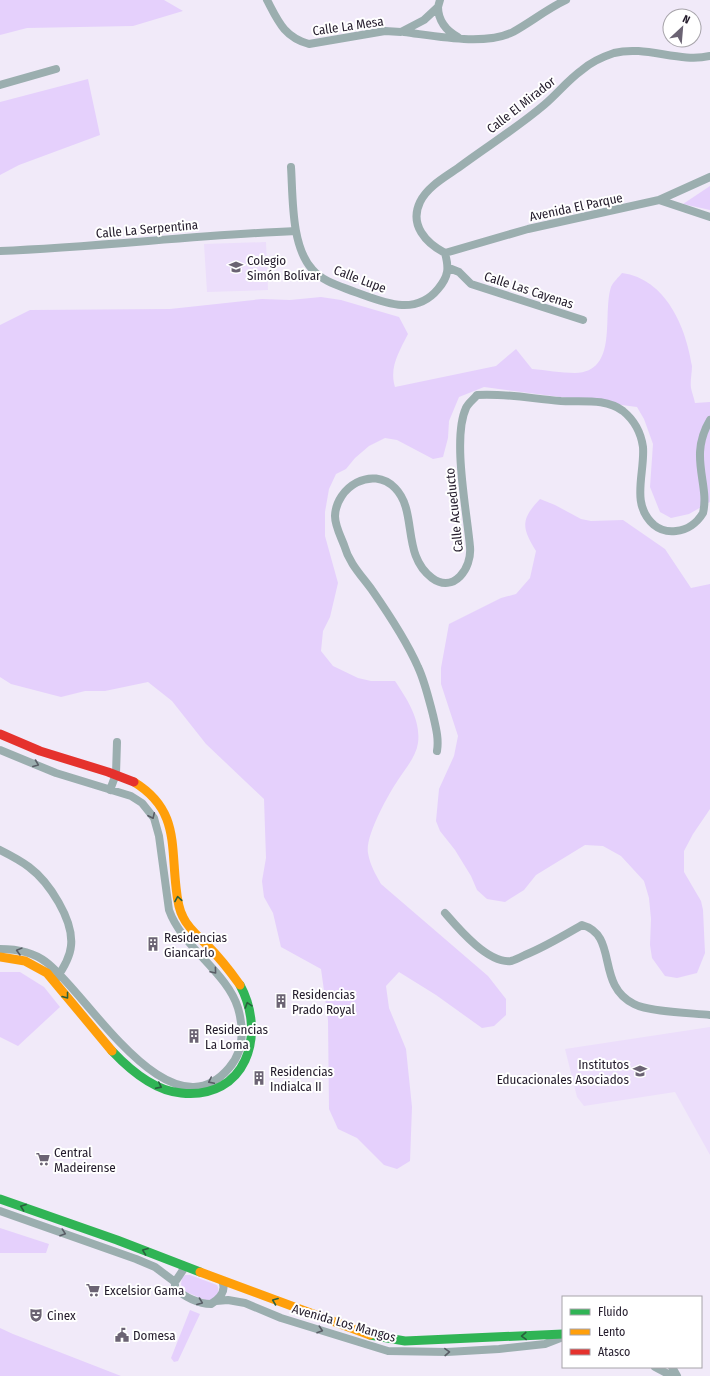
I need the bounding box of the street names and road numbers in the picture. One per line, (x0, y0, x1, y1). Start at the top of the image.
street label: Calle La Mesa (312, 14, 384, 38)
street label: Calle El Mirador (484, 73, 559, 136)
street label: Avenida El Parque (528, 190, 624, 224)
street label: Calle La Serpentina (95, 217, 199, 241)
street label: Calle Lupe (332, 262, 388, 296)
street label: Calle Las Cayenas (482, 268, 576, 312)
street label: Calle Acueducto (442, 467, 466, 553)
street label: Avenida Los Mangos (290, 1301, 398, 1345)

